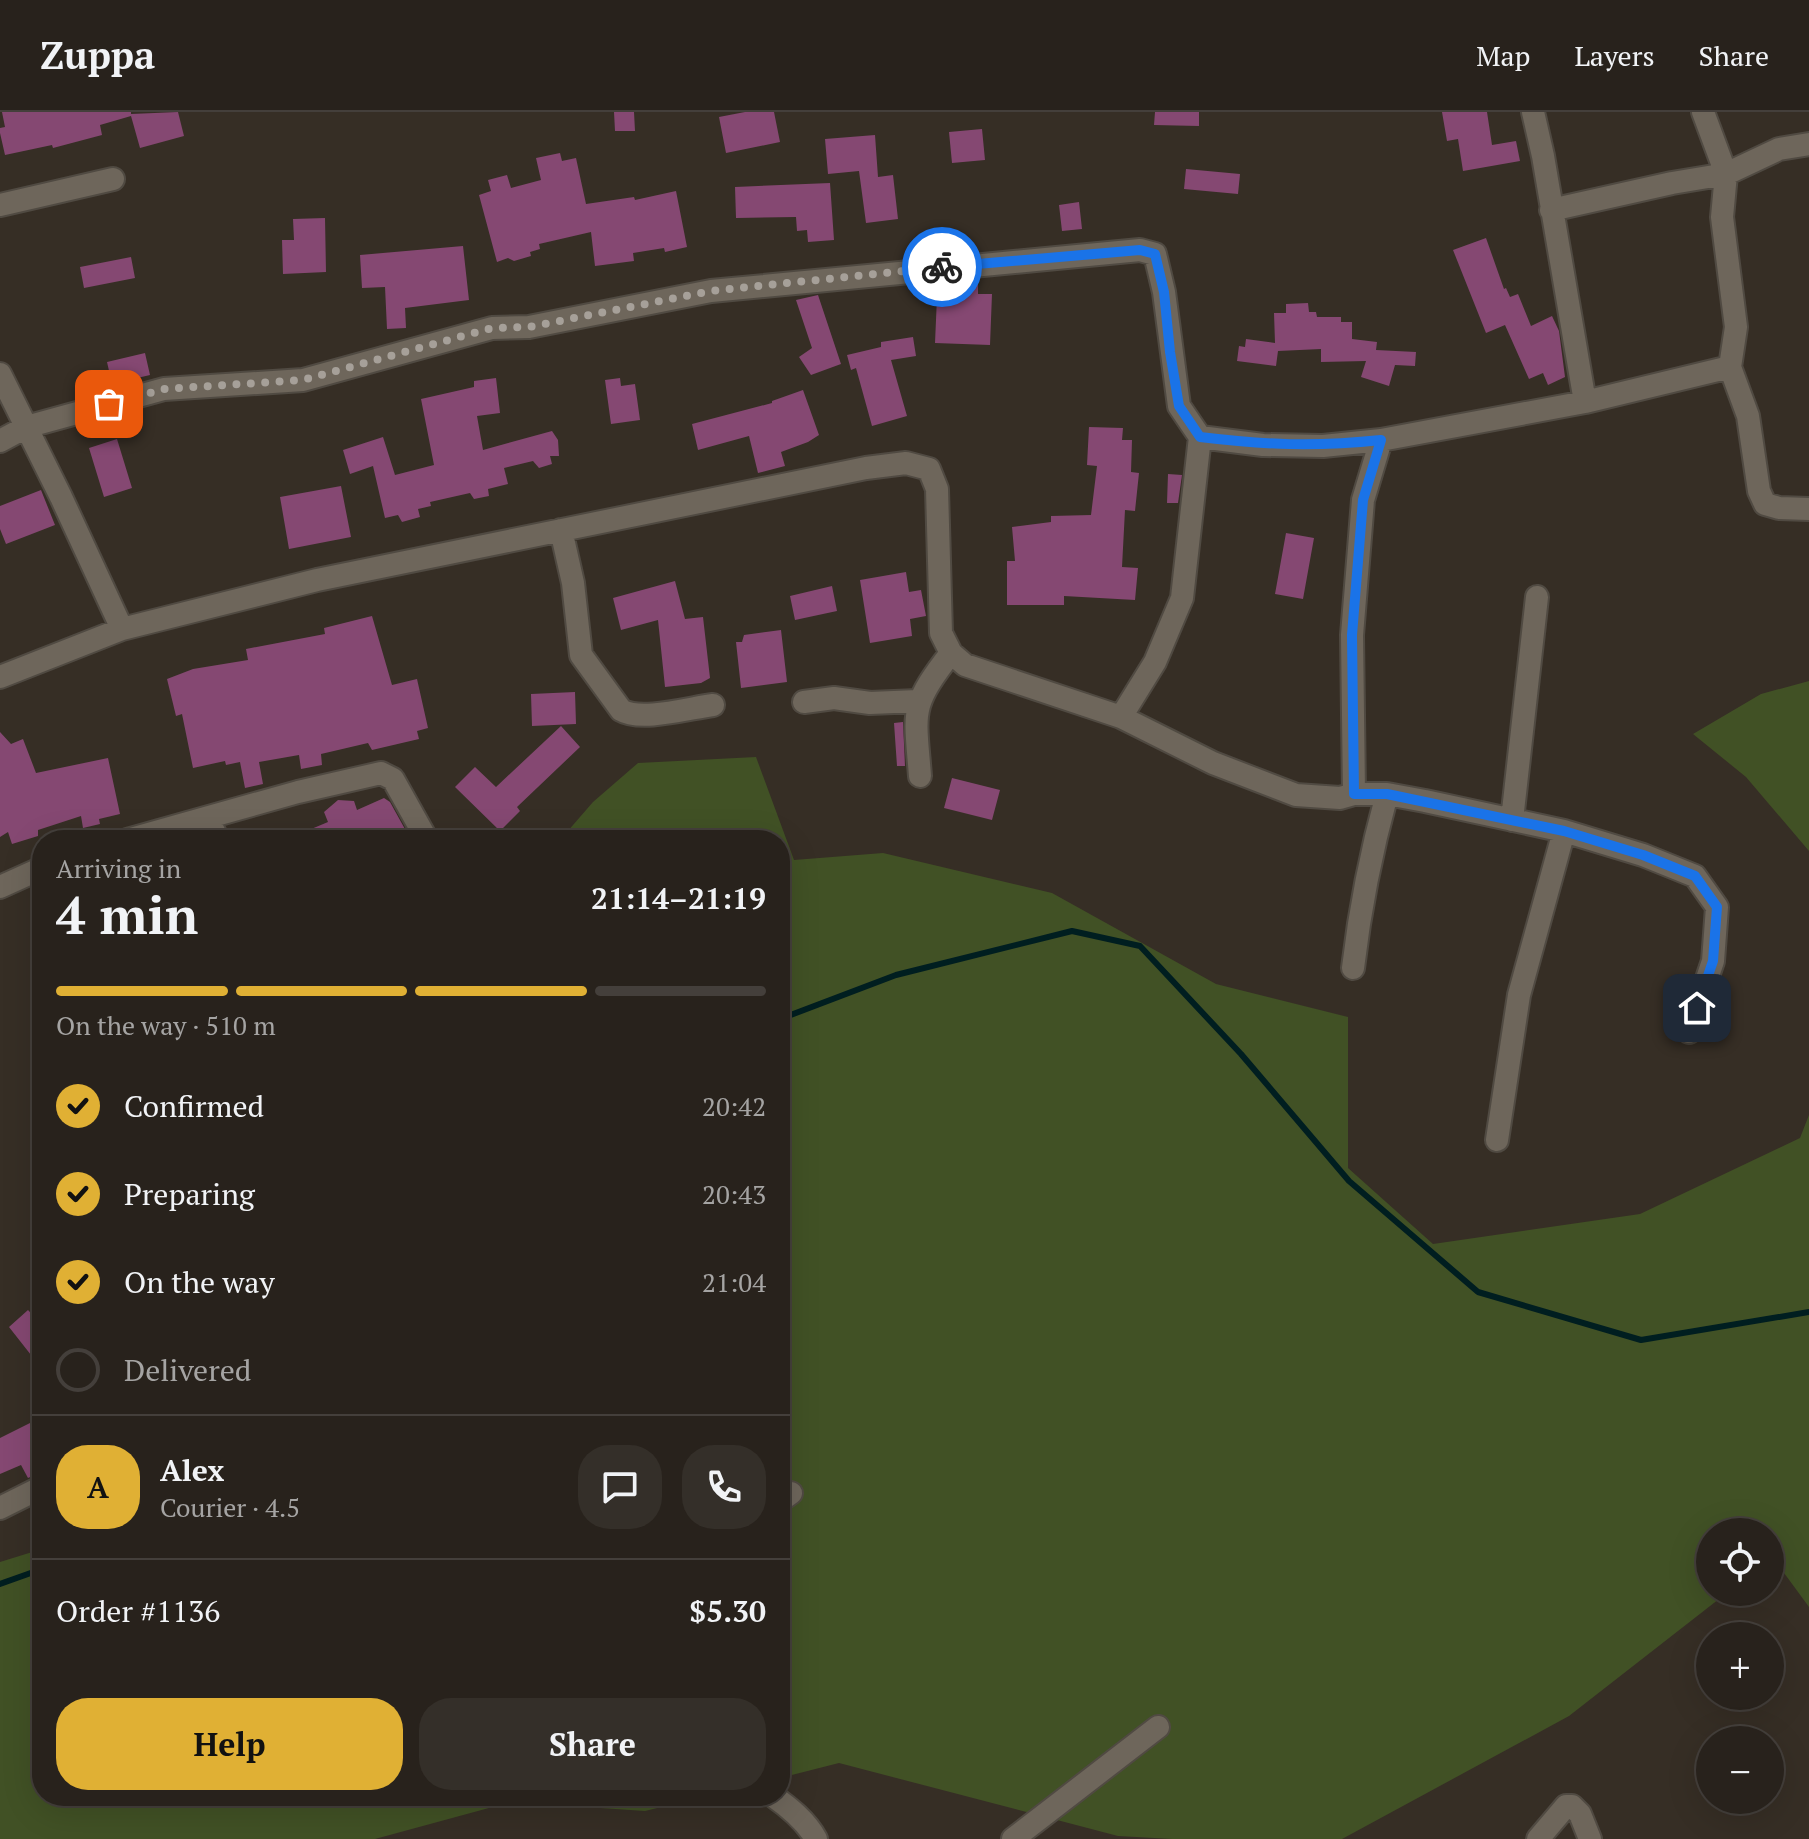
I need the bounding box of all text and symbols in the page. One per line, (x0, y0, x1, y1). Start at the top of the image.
text: Zuppa (40, 30, 155, 80)
text: Map (1476, 37, 1530, 74)
text: Layers (1574, 37, 1655, 74)
text: Share (1699, 37, 1769, 74)
courier (902, 227, 982, 307)
icon: bike (920, 245, 964, 289)
pin (75, 370, 143, 438)
icon: bag (87, 382, 131, 426)
text: Arriving in (56, 851, 181, 885)
text: 21:14–21:19 (591, 878, 766, 918)
text: 4 min (56, 880, 198, 949)
pin (1663, 974, 1731, 1042)
icon: home (1675, 986, 1719, 1030)
text: On the way · 510 m (56, 1008, 276, 1042)
icon: check (56, 1084, 100, 1128)
text: Confirmed (124, 1086, 264, 1126)
text: 20:42 (702, 1089, 766, 1123)
icon: check (56, 1172, 100, 1216)
text: Preparing (124, 1174, 255, 1214)
text: 20:43 (702, 1177, 766, 1211)
icon: check (56, 1260, 100, 1304)
text: On the way (124, 1262, 275, 1302)
text: 21:04 (702, 1265, 766, 1299)
text: Delivered (124, 1350, 251, 1390)
button: chat (578, 1445, 662, 1529)
button: phone (682, 1445, 766, 1529)
text: Alex (160, 1450, 224, 1490)
text: A (87, 1467, 109, 1507)
text: Courier · 4.5 (160, 1490, 300, 1524)
map controls (1696, 1518, 1784, 1814)
button: locate (1696, 1518, 1784, 1606)
text: Order #1136 (56, 1591, 220, 1631)
text: $5.30 (689, 1591, 766, 1631)
button: + (1696, 1622, 1784, 1710)
button: Help (56, 1698, 403, 1790)
button: Share (419, 1698, 766, 1790)
button: − (1696, 1726, 1784, 1814)

